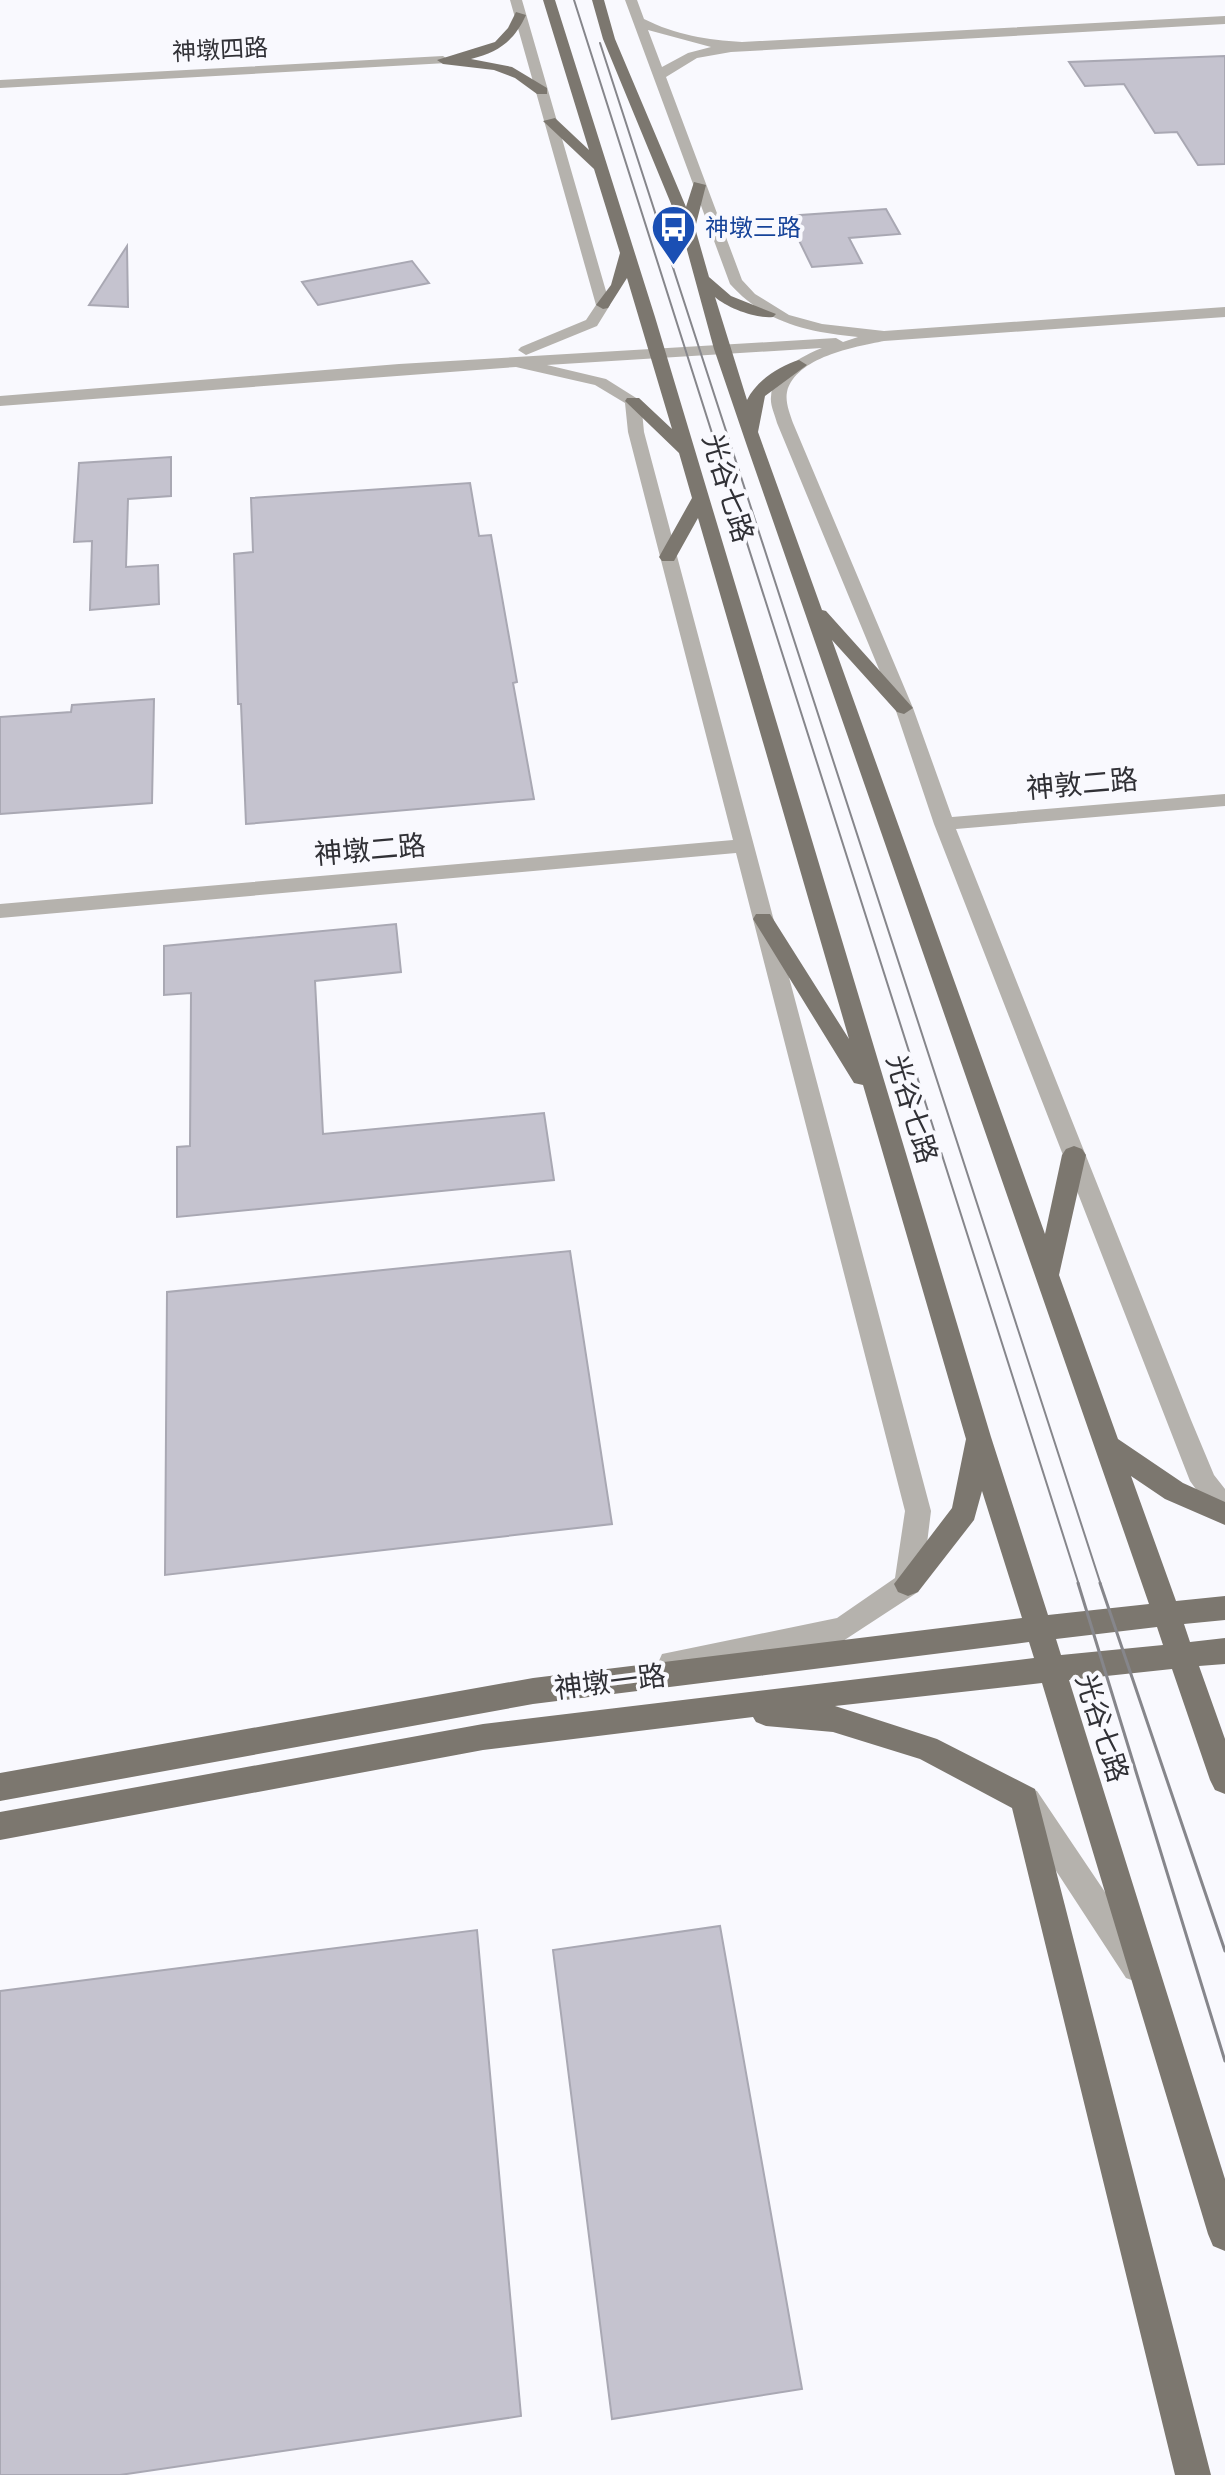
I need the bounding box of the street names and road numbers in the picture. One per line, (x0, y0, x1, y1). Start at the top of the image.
street label: 神墩四路 (171, 34, 269, 66)
street label: 光谷七路 (696, 430, 760, 546)
street label: 神敦二路 (1025, 763, 1139, 805)
street label: 神墩二路 (313, 829, 427, 871)
street label: 光谷七路 (880, 1051, 944, 1167)
street label: 神墩一路 (552, 1659, 668, 1705)
street label: 光谷七路 (1069, 1670, 1135, 1786)

